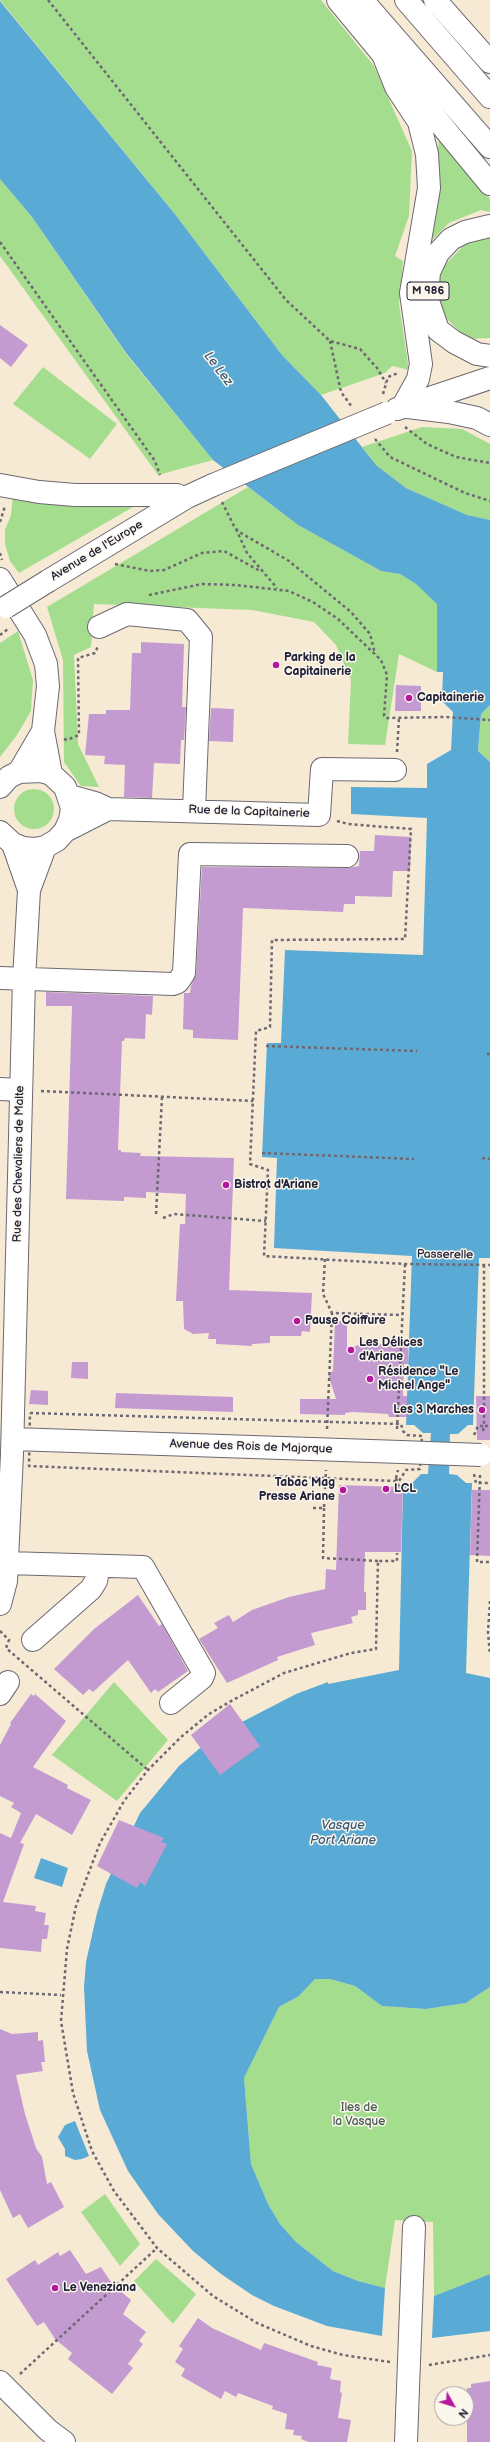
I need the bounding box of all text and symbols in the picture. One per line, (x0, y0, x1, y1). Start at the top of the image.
road number: M 986 (407, 282, 449, 300)
water label: Le Lez (200, 349, 236, 389)
street label: Avenue de l'Europe (48, 518, 146, 584)
place label: Parking de la Capitainerie (284, 651, 356, 679)
marker: Parking de la Capitainerie (271, 660, 281, 670)
place label: Capitainerie (417, 691, 484, 705)
marker: Capitainerie (404, 693, 414, 703)
street label: Rue de la Capitainerie (188, 803, 310, 821)
street label: Rue des Chevaliers de Malte (10, 1085, 28, 1243)
place label: Bistrot d'Ariane (234, 1178, 318, 1192)
marker: Bistrot d'Ariane (221, 1180, 231, 1190)
street label: Passerelle (417, 1247, 473, 1263)
place label: Pause Coiffure (305, 1314, 386, 1328)
marker: Pause Coiffure (292, 1316, 302, 1326)
place label: Les Délices d'Ariane (359, 1336, 423, 1364)
marker: Les Délices d'Ariane (346, 1345, 356, 1355)
place label: Résidence "Le Michel Ange" (378, 1365, 458, 1393)
marker: Résidence "Le Michel Ange" (365, 1374, 375, 1384)
place label: Les 3 Marches (393, 1403, 474, 1417)
marker: Les 3 Marches (477, 1405, 487, 1415)
street label: Avenue des Rois de Majorque (169, 1437, 333, 1457)
place label: Tabac Mag Presse Ariane (259, 1476, 335, 1504)
place label: LCL (394, 1482, 416, 1496)
marker: LCL (381, 1484, 391, 1494)
marker: Tabac Mag Presse Ariane (338, 1485, 348, 1495)
water label: Vasque Port Ariane (310, 1818, 376, 1849)
park label: Iles de la Vasque (333, 2101, 385, 2129)
place label: Le Veneziana (63, 2281, 136, 2295)
marker: Le Veneziana (50, 2283, 60, 2293)
north arrow (434, 2386, 474, 2426)
text: N (455, 2406, 471, 2421)

